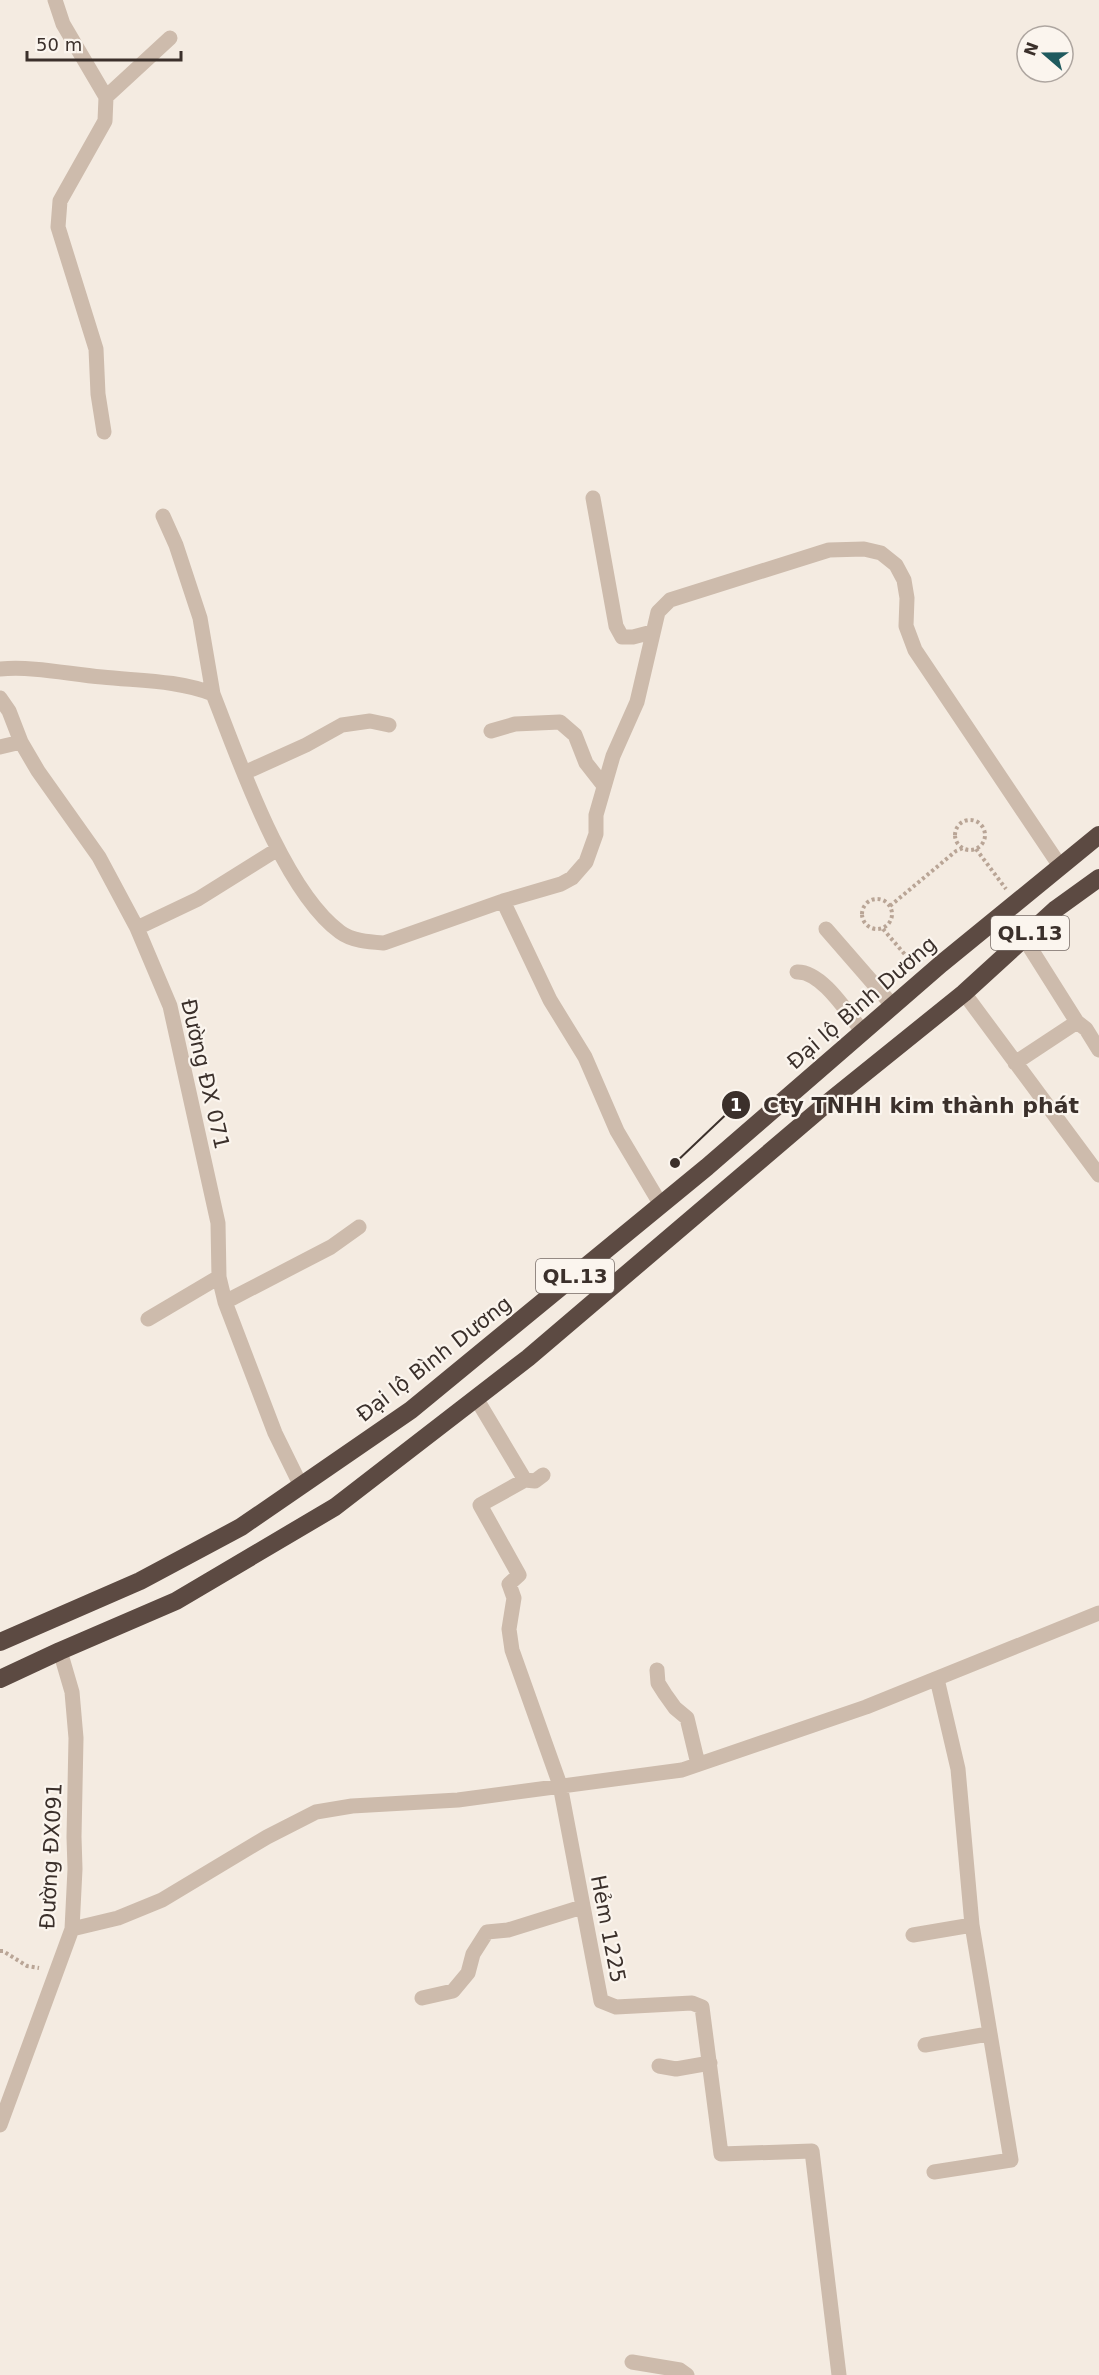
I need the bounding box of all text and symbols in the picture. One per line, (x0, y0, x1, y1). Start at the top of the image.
scale bar (27, 24, 182, 62)
north arrow (1015, 24, 1075, 84)
text: 50 m (36, 34, 82, 55)
text: N (1020, 39, 1043, 59)
road number: QL.13 (991, 916, 1069, 950)
street label: Đại lộ Bình Dương (783, 932, 941, 1074)
street label: Đường ĐX 071 (176, 997, 234, 1151)
callout: Cty TNHH kim thành phát (721, 1085, 1091, 1125)
text: Cty TNHH kim thành phát (763, 1093, 1080, 1118)
text: 1 (730, 1094, 742, 1115)
road number: QL.13 (536, 1259, 614, 1293)
street label: Đại lộ Bình Dương (352, 1291, 516, 1427)
street label: Đường ĐX091 (35, 1782, 67, 1930)
street label: Hẻm 1225 (586, 1873, 630, 1985)

